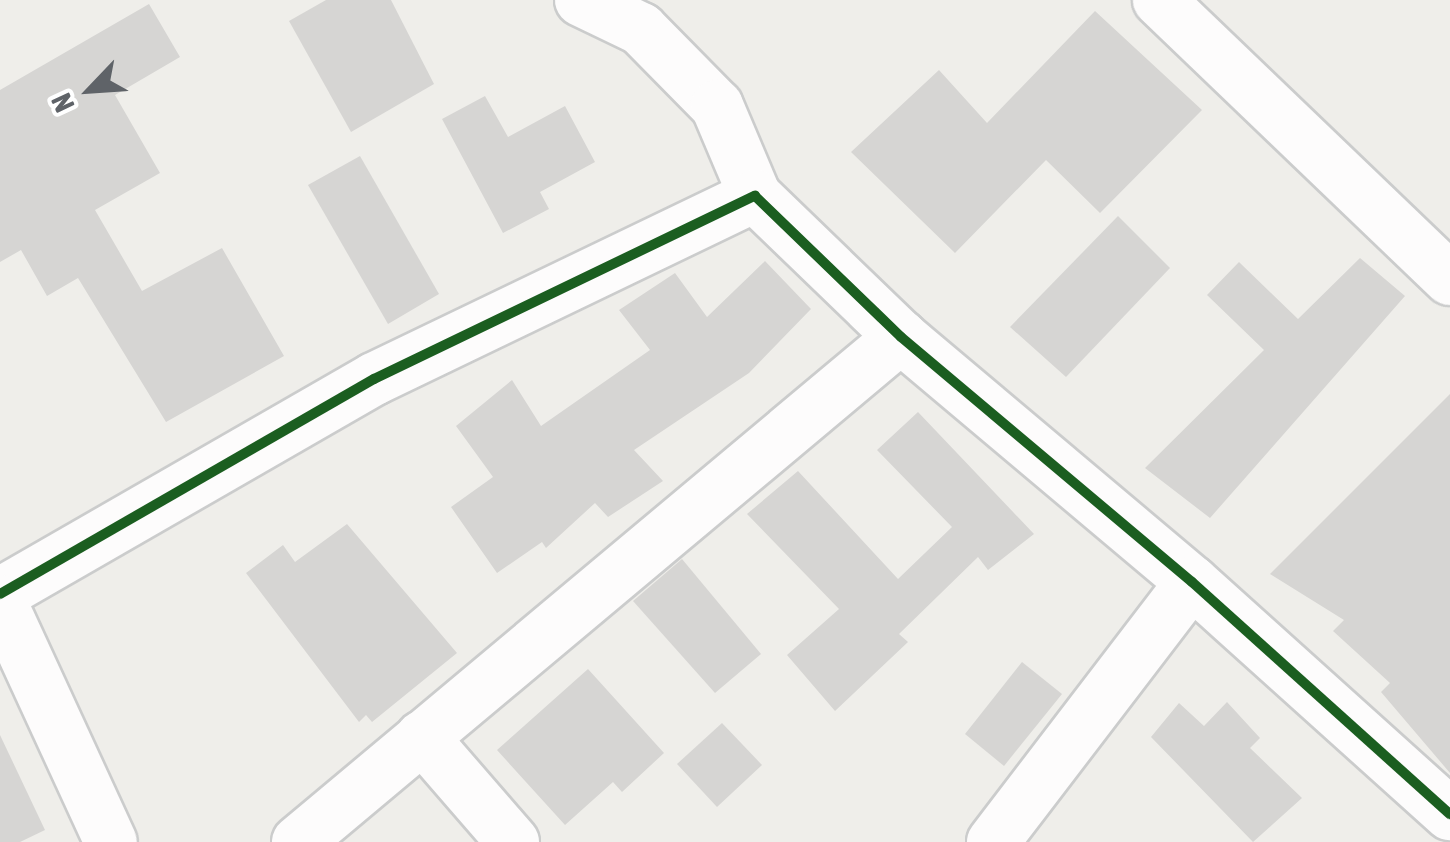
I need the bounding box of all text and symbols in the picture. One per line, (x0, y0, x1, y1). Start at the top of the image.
north arrow (40, 40, 140, 140)
text: N (45, 88, 81, 117)

